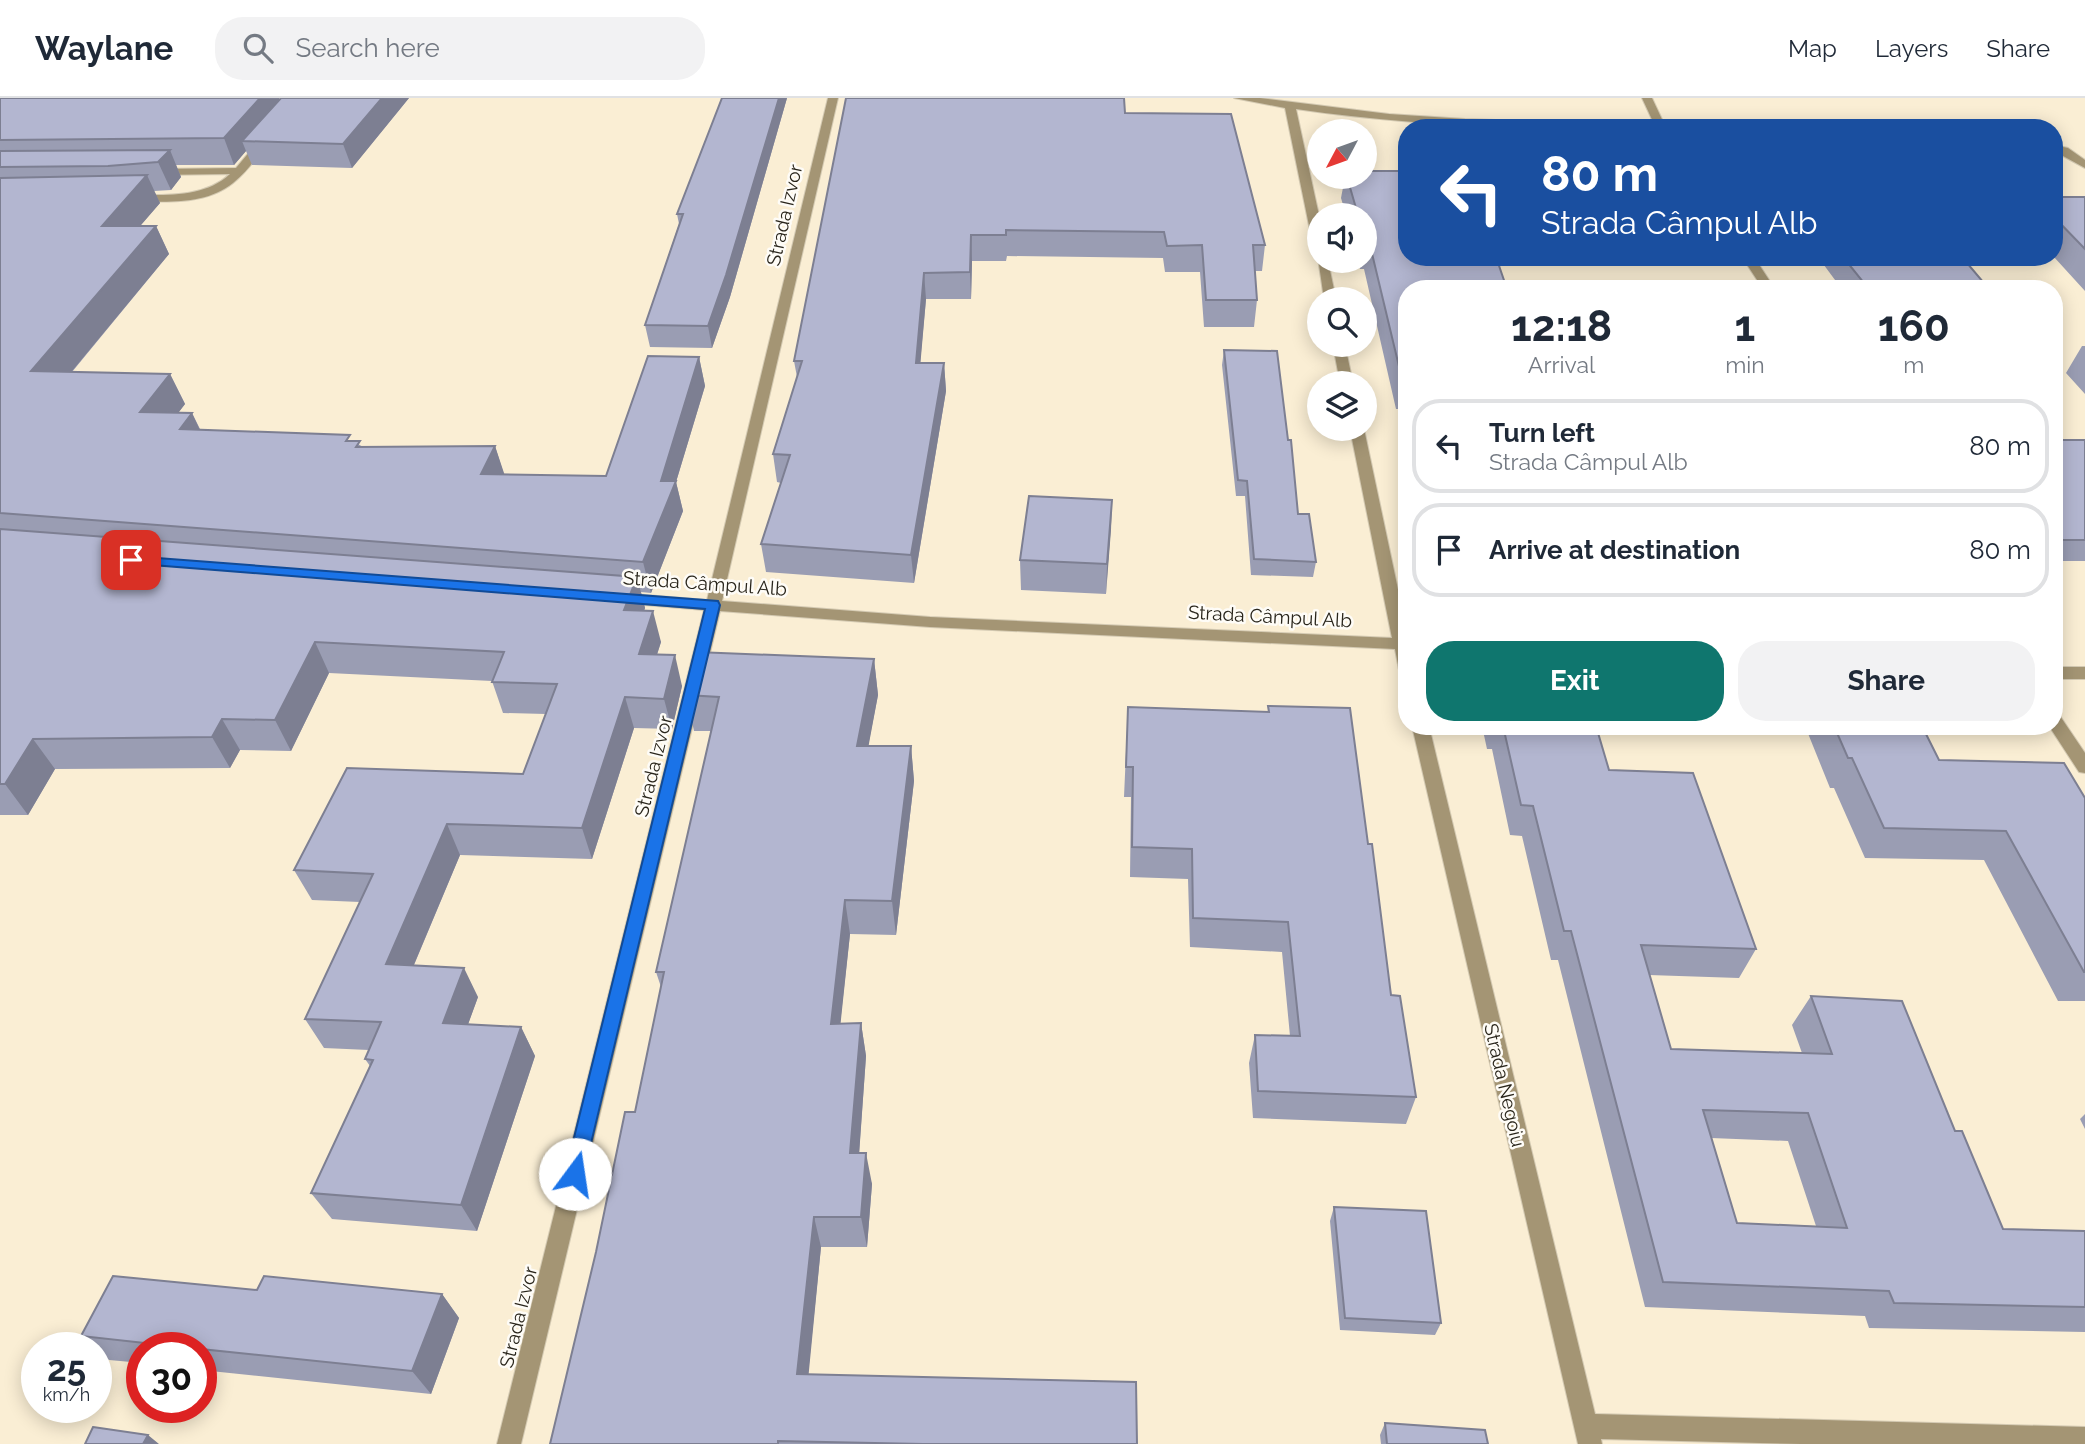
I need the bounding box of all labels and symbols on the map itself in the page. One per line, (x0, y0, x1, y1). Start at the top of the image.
north arrow (1307, 119, 1377, 189)
street label: Strada Izvor (762, 162, 806, 268)
pin (101, 530, 161, 590)
street label: Strada Câmpul Alb (622, 566, 788, 600)
street label: Strada Câmpul Alb (1187, 601, 1353, 631)
street label: Strada Izvor (630, 713, 676, 819)
street label: Strada Negoiu (1480, 1021, 1530, 1149)
position arrow (538, 1137, 612, 1211)
street label: Strada Izvor (495, 1264, 541, 1370)
speed limit sign: 30 (126, 1332, 217, 1423)

